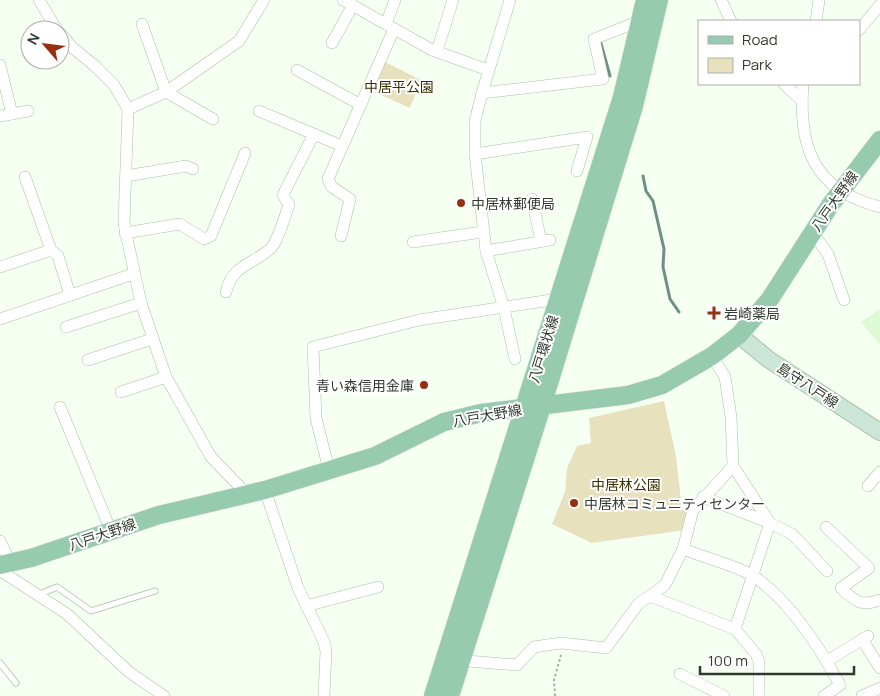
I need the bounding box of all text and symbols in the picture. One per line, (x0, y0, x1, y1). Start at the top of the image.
north arrow (20, 20, 70, 70)
legend (698, 20, 860, 85)
text: Road (742, 29, 778, 50)
text: N (22, 30, 44, 48)
text: Park (742, 54, 772, 75)
park label: 中居平公園 (364, 77, 434, 96)
street label: 八戸大野線 (806, 167, 862, 235)
place label: 中居林郵便局 (471, 194, 555, 213)
marker: 中居林郵便局 (455, 197, 467, 209)
place label: 岩崎薬局 (724, 304, 780, 323)
marker: 岩崎薬局 (708, 307, 720, 319)
street label: 八戸環状線 (524, 313, 562, 385)
street label: 島守八戸線 (773, 358, 843, 412)
place label: 青い森信用金庫 (316, 376, 414, 395)
marker: 青い森信用金庫 (418, 379, 430, 391)
street label: 八戸大野線 (451, 400, 523, 430)
park label: 中居林公園 (591, 475, 661, 494)
place label: 中居林コミュニティセンター (584, 494, 765, 513)
marker: 中居林コミュニティセンター (568, 497, 580, 509)
street label: 八戸大野線 (66, 514, 138, 554)
scale bar (700, 644, 854, 676)
text: 100 m (708, 650, 748, 671)

